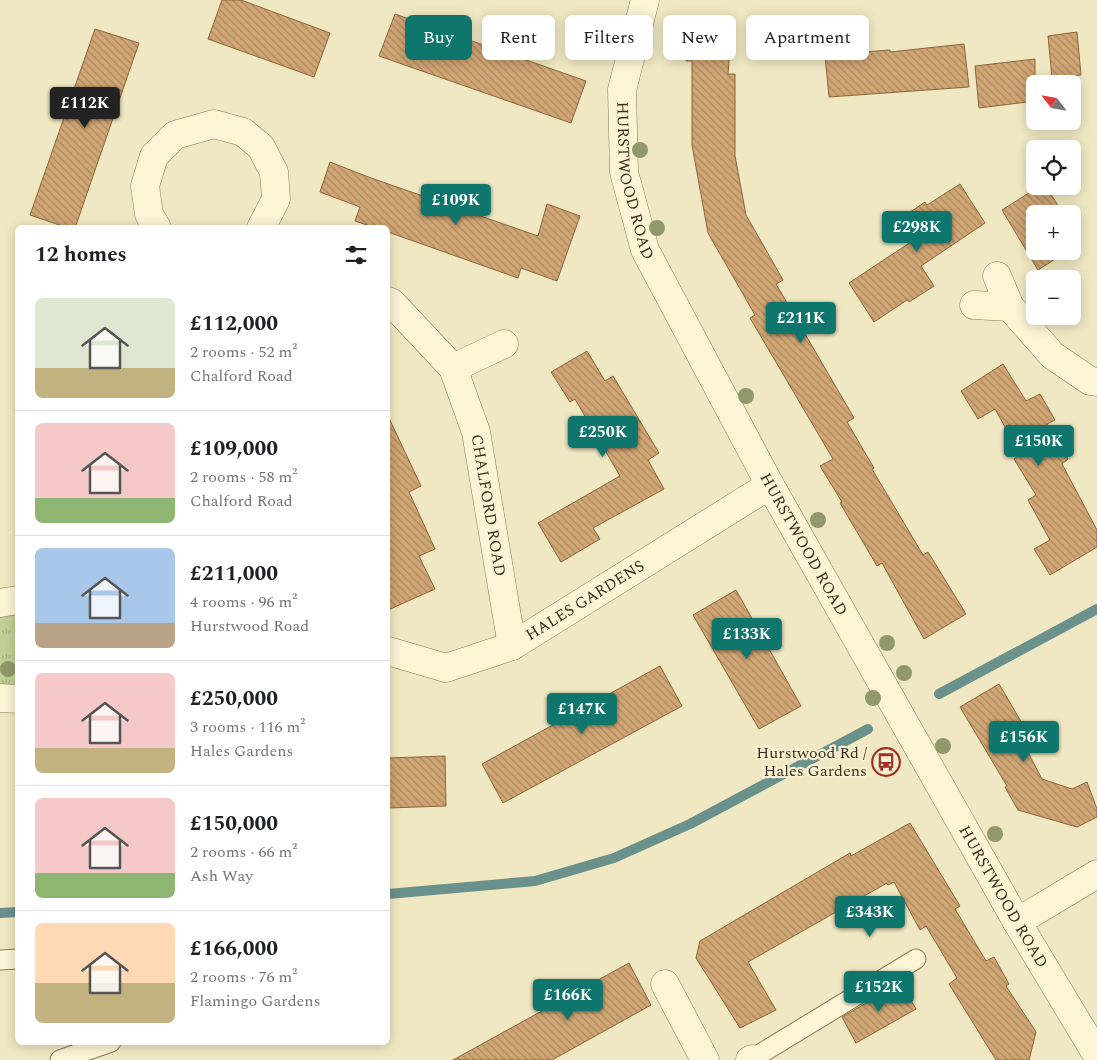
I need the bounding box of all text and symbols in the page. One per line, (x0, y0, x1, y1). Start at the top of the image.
chip: Buy (405, 15, 472, 60)
chip: Rent (482, 15, 555, 60)
chip: Filters (565, 15, 653, 60)
chip: New (663, 15, 736, 60)
chip: Apartment (746, 15, 869, 60)
north arrow (1026, 75, 1081, 130)
map controls (1026, 75, 1081, 325)
pin: £112K (50, 86, 120, 129)
text: £112K (61, 91, 109, 115)
street label: HURSTWOOD ROAD (610, 101, 660, 264)
button: locate (1026, 140, 1081, 195)
pin: £109K (421, 184, 491, 226)
text: £109K (432, 188, 480, 212)
button: + (1026, 205, 1081, 260)
pin: £298K (882, 210, 952, 253)
text: £298K (893, 215, 941, 239)
text: 12 homes (35, 239, 127, 271)
icon: filters (342, 241, 370, 269)
button: − (1026, 270, 1081, 325)
pin: £211K (766, 302, 836, 344)
text: £211K (777, 306, 825, 330)
text: £112,000 (190, 308, 278, 340)
icon: home (75, 318, 135, 378)
text: 2 rooms · 52 m² (190, 340, 297, 364)
text: Chalford Road (190, 364, 293, 388)
pin: £250K (568, 416, 638, 458)
text: £250K (579, 420, 627, 444)
pin: £150K (1004, 424, 1074, 467)
text: £150K (1015, 429, 1063, 453)
street label: CHALFORD ROAD (465, 432, 512, 578)
text: £109,000 (190, 433, 278, 465)
icon: home (75, 443, 135, 503)
text: 2 rooms · 58 m² (190, 465, 297, 489)
street label: HURSTWOOD ROAD (754, 468, 854, 620)
text: Chalford Road (190, 489, 293, 513)
street label: HALES GARDENS (521, 554, 649, 647)
text: £211,000 (190, 558, 278, 590)
icon: home (75, 568, 135, 628)
text: 4 rooms · 96 m² (190, 590, 297, 614)
text: Hurstwood Road (190, 614, 309, 638)
pin: £133K (712, 618, 782, 660)
text: £133K (723, 622, 771, 646)
text: £250,000 (190, 683, 278, 715)
pin: £147K (547, 692, 617, 735)
icon: home (75, 693, 135, 753)
text: £147K (558, 697, 606, 721)
text: 3 rooms · 116 m² (190, 715, 305, 739)
pin: £156K (989, 720, 1059, 763)
text: £156K (1000, 725, 1048, 749)
text: Hales Gardens (190, 739, 293, 763)
place label: Hurstwood Rd / Hales Gardens (756, 741, 867, 783)
bus stop icon: Hurstwood Rd / Hales Gardens (871, 747, 901, 777)
text: £150,000 (190, 808, 278, 840)
icon: home (75, 818, 135, 878)
street label: HURSTWOOD ROAD (953, 821, 1054, 972)
text: 2 rooms · 66 m² (190, 840, 297, 864)
text: Ash Way (190, 864, 253, 888)
pin: £343K (835, 896, 905, 938)
text: £343K (846, 900, 894, 924)
text: £166,000 (190, 933, 278, 965)
icon: home (75, 943, 135, 1003)
text: 2 rooms · 76 m² (190, 965, 297, 989)
pin: £152K (844, 970, 914, 1013)
text: £152K (855, 975, 903, 999)
pin: £166K (533, 978, 603, 1021)
text: £166K (544, 983, 592, 1007)
text: Flamingo Gardens (190, 989, 321, 1013)

